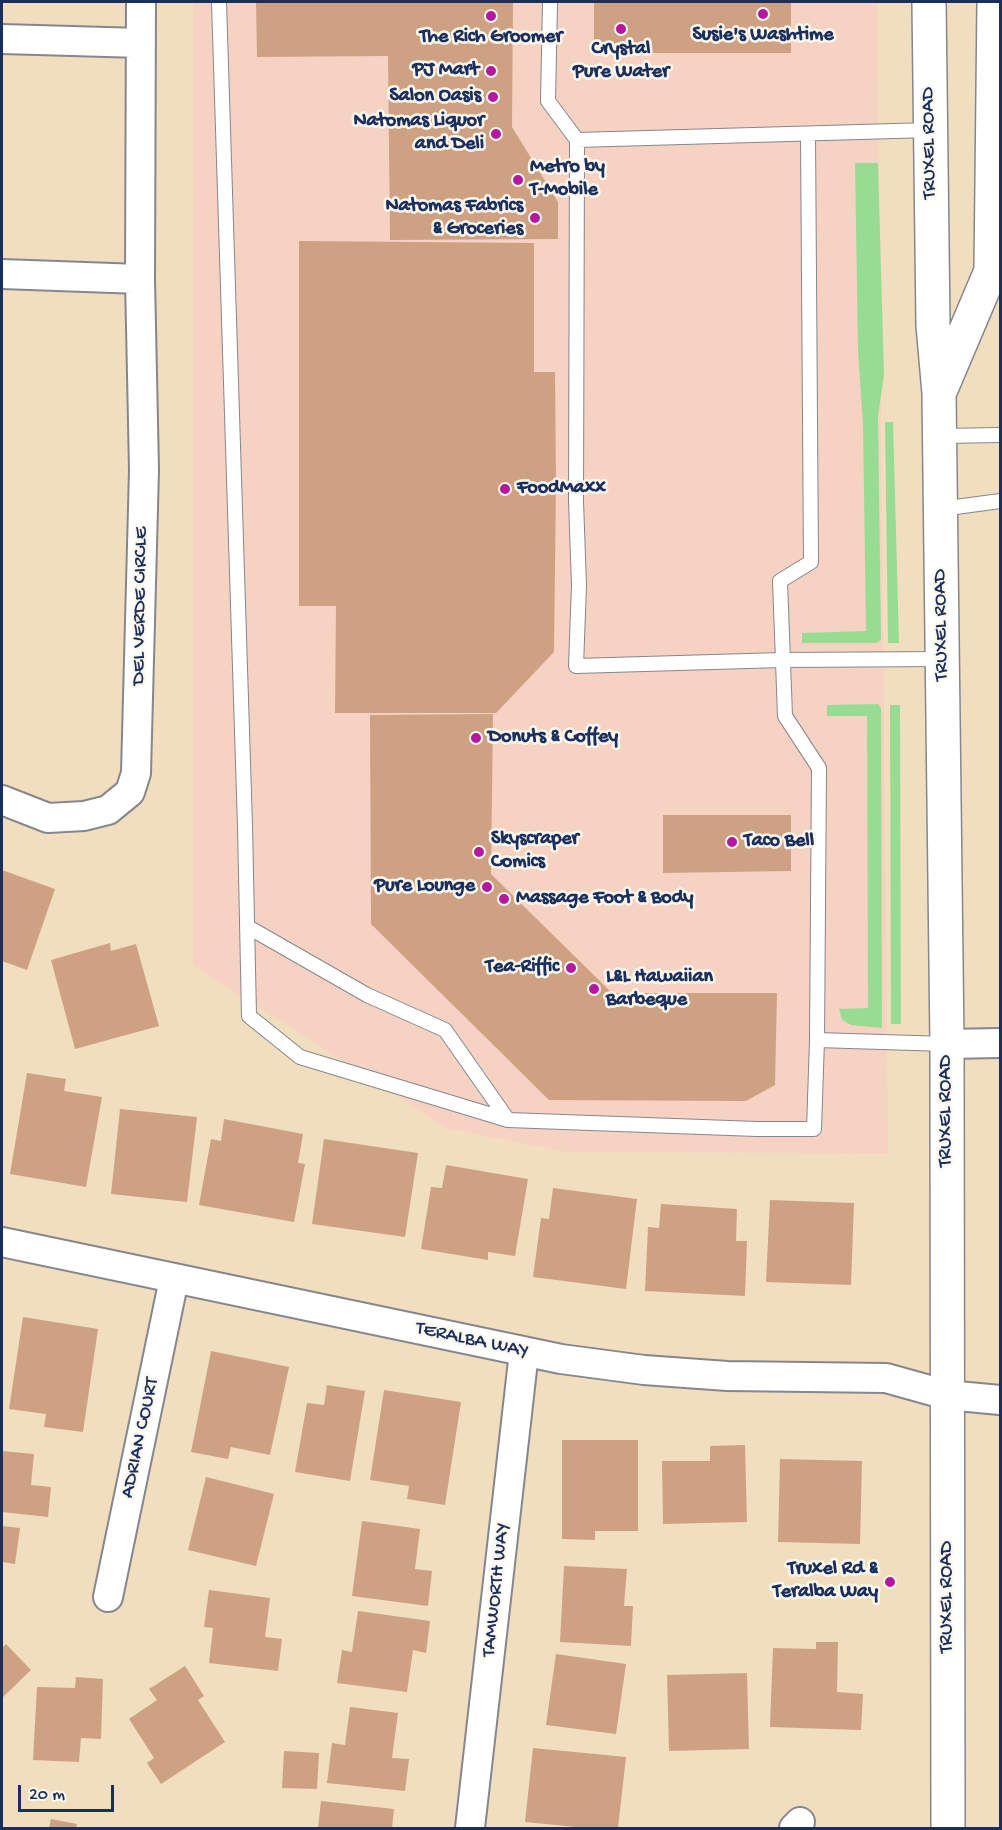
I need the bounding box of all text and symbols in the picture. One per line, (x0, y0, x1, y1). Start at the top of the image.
marker: Susie's Washtime (756, 7, 770, 21)
marker: The Rich Groomer (484, 9, 498, 23)
marker: Crystal Pure Water (614, 22, 628, 36)
place label: Susie's Washtime (692, 24, 834, 48)
place label: The Rich Groomer (420, 26, 562, 50)
place label: Crystal Pure Water (573, 38, 669, 85)
place label: PJ Mart (412, 59, 479, 83)
marker: PJ Mart (484, 64, 498, 78)
place label: Salon Oasis (389, 85, 481, 109)
street label: TRUXEL ROAD (917, 87, 943, 199)
marker: Salon Oasis (486, 90, 500, 104)
place label: Natomas Liquor and Deli (353, 110, 484, 157)
marker: Natomas Liquor and Deli (489, 127, 503, 141)
place label: Metro by T-Mobile (530, 156, 605, 203)
marker: Metro by T-Mobile (511, 173, 525, 187)
place label: Natomas Fabrics & Groceries (385, 195, 523, 242)
marker: Natomas Fabrics & Groceries (528, 211, 542, 225)
place label: FoodMaxx (517, 477, 606, 501)
marker: FoodMaxx (498, 482, 512, 496)
street label: DEL VERDE CIRCLE (128, 527, 154, 685)
street label: TRUXEL ROAD (929, 569, 955, 681)
place label: Donuts & Coffey (488, 726, 618, 750)
marker: Donuts & Coffey (469, 731, 483, 745)
place label: Skyscraper Comics (491, 828, 579, 875)
place label: Taco Bell (744, 830, 814, 854)
marker: Taco Bell (725, 835, 739, 849)
marker: Skyscraper Comics (472, 845, 486, 859)
place label: Pure Lounge (374, 875, 475, 899)
marker: Pure Lounge (480, 880, 494, 894)
place label: Massage Foot & Body (516, 887, 693, 911)
marker: Massage Foot & Body (497, 892, 511, 906)
place label: Tea-Riffic (485, 956, 559, 980)
marker: Tea-Riffic (564, 961, 578, 975)
place label: L&L Hawaiian Barbeque (606, 966, 713, 1013)
marker: L&L Hawaiian Barbeque (587, 982, 601, 996)
street label: TRUXEL ROAD (935, 1055, 959, 1167)
street label: TERALBA WAY (413, 1317, 531, 1365)
street label: ADRIAN COURT (117, 1376, 165, 1500)
street label: TAMWORTH WAY (478, 1522, 516, 1658)
street label: TRUXEL ROAD (936, 1541, 960, 1653)
place label: Truxel Rd & Teralba Way (773, 1558, 878, 1605)
marker: Truxel Rd & Teralba Way (883, 1575, 897, 1589)
scale bar (21, 1773, 117, 1811)
text: 20 m (29, 1785, 65, 1806)

